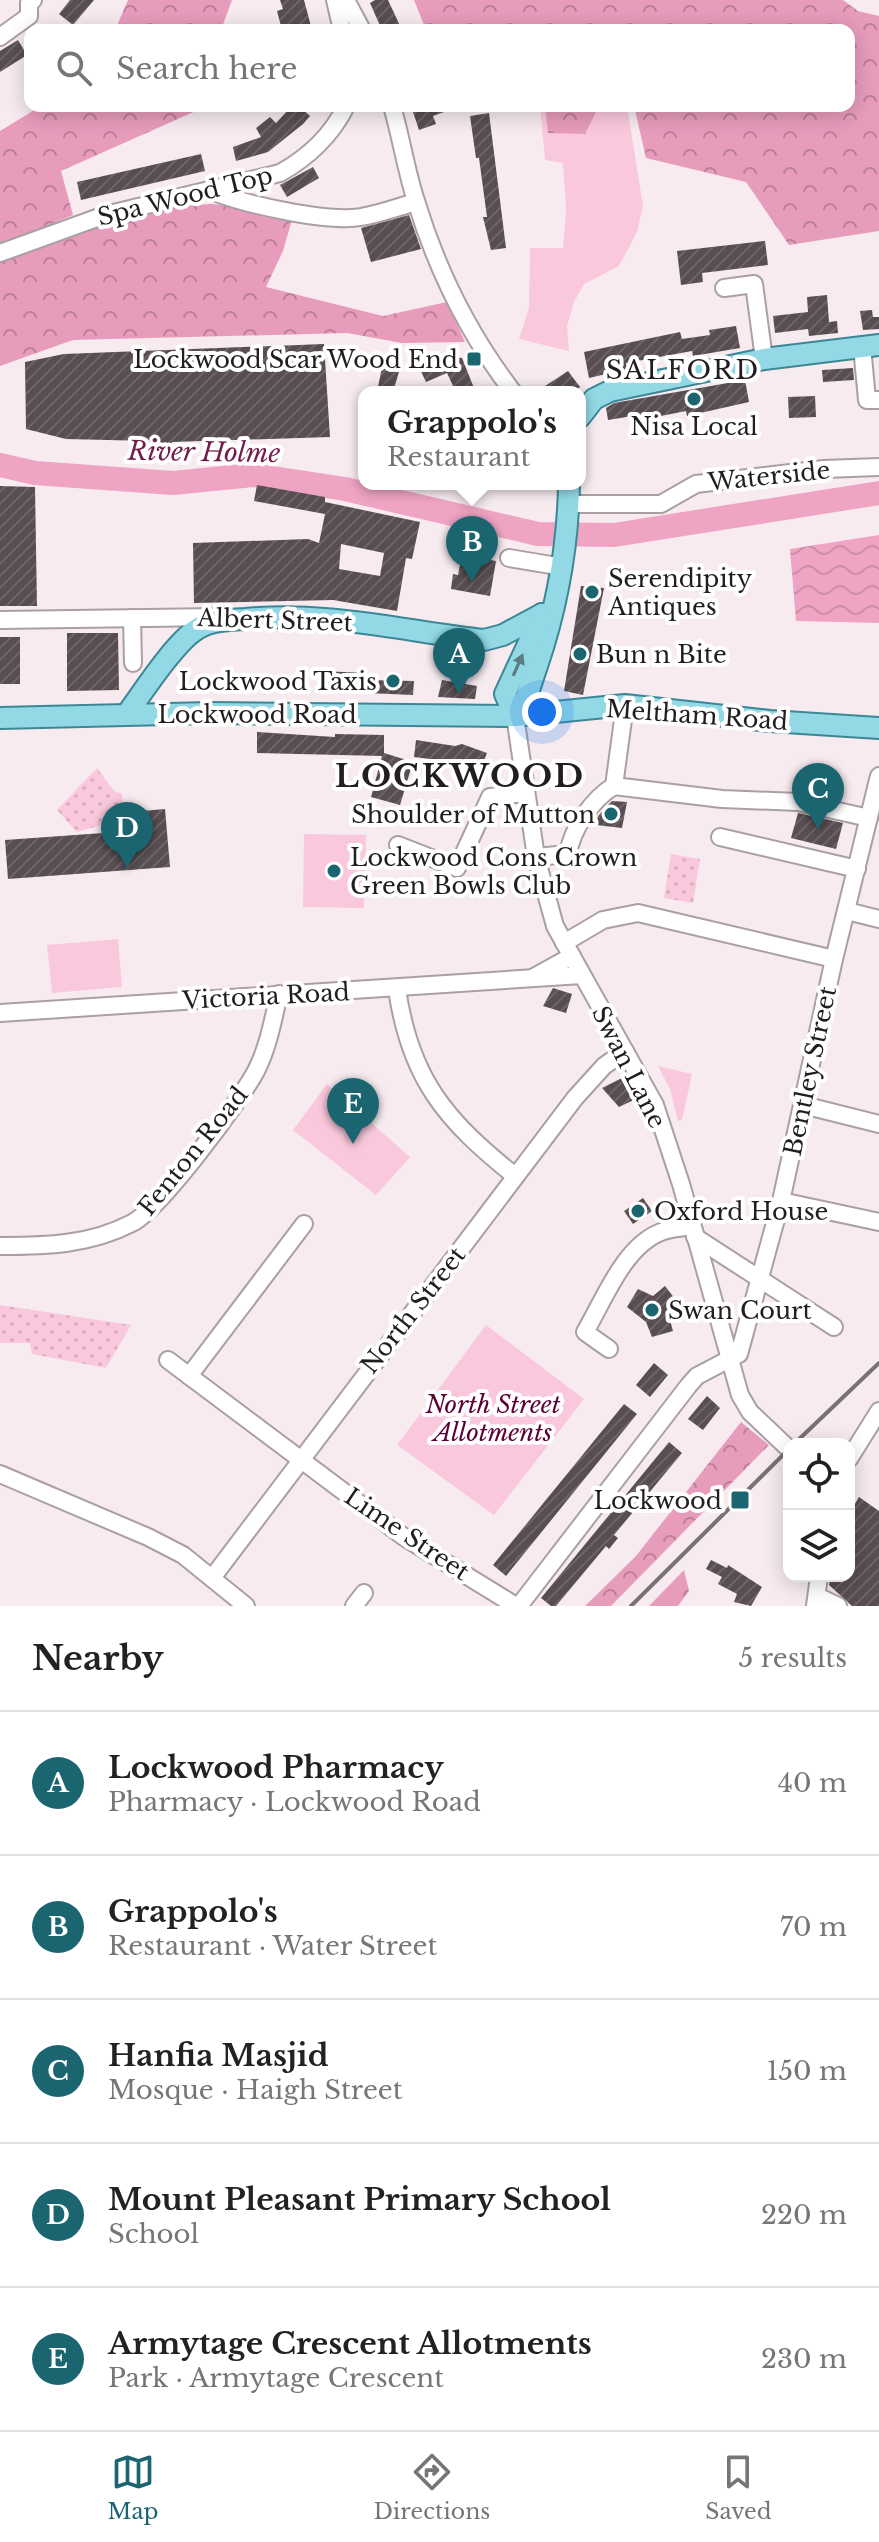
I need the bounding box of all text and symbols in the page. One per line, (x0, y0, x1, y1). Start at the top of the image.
search box (24, 24, 855, 112)
icon: search (52, 46, 96, 90)
text: Search here (116, 50, 297, 87)
street label: Spa Wood Top (95, 160, 275, 232)
place label: Lockwood Scar Wood End (133, 345, 458, 374)
marker: Lockwood Scar Wood End (465, 350, 483, 368)
district label: SALFORD (606, 354, 760, 386)
popup (358, 386, 586, 490)
marker: Nisa Local (685, 390, 703, 408)
text: Grappolo's (387, 404, 557, 441)
place label: Nisa Local (630, 412, 758, 441)
water label: River Holme (126, 435, 281, 469)
text: Restaurant (387, 441, 530, 473)
street label: Waterside (705, 455, 832, 497)
pin: B (446, 516, 498, 582)
place label: Serendipity Antiques (607, 564, 753, 621)
marker: Serendipity Antiques (583, 583, 601, 601)
street label: Albert Street (196, 603, 353, 637)
pin: A (433, 628, 485, 694)
place label: Bun n Bite (596, 640, 727, 669)
marker: Bun n Bite (571, 645, 589, 663)
one-way arrow (512, 653, 525, 676)
place label: Lockwood Taxis (179, 667, 377, 696)
marker: Lockwood Taxis (384, 672, 402, 690)
your location (522, 692, 562, 732)
street label: Meltham Road (605, 694, 789, 736)
street label: Lockwood Road (157, 700, 357, 729)
district label: LOCKWOOD (335, 756, 585, 796)
pin: C (792, 763, 844, 829)
place label: Shoulder of Mutton (351, 800, 595, 829)
pin: D (101, 802, 153, 868)
marker: Shoulder of Mutton (602, 805, 620, 823)
place label: Lockwood Cons Crown Green Bowls Club (350, 843, 637, 900)
marker: Lockwood Cons Crown Green Bowls Club (325, 862, 343, 880)
street label: Victoria Road (180, 977, 351, 1015)
street label: Bentley Street (778, 984, 842, 1158)
street label: Swan Lane (586, 1001, 672, 1133)
pin: E (327, 1078, 379, 1144)
street label: Fenton Road (132, 1081, 254, 1221)
place label: Oxford House (654, 1197, 828, 1226)
marker: Oxford House (629, 1202, 647, 1220)
street label: North Street (355, 1241, 471, 1379)
place label: Swan Court (668, 1296, 812, 1325)
marker: Swan Court (643, 1301, 661, 1319)
park label: North Street Allotments (424, 1390, 561, 1447)
map controls (783, 1438, 855, 1582)
button: locate (783, 1438, 855, 1510)
street label: Lime Street (339, 1482, 475, 1586)
place label: Lockwood (594, 1486, 722, 1515)
marker: Lockwood (729, 1489, 751, 1511)
button: layers (783, 1510, 855, 1582)
text: Nearby (32, 1637, 164, 1679)
text: 5 results (738, 1642, 847, 1674)
text: Lockwood Pharmacy (108, 1749, 444, 1786)
text: A (47, 1767, 69, 1799)
text: 40 m (778, 1767, 847, 1799)
text: Pharmacy · Lockwood Road (108, 1786, 481, 1818)
text: Grappolo's (108, 1893, 278, 1930)
text: B (48, 1911, 68, 1943)
text: 70 m (780, 1911, 847, 1943)
text: Restaurant · Water Street (108, 1930, 437, 1962)
text: Hanfia Masjid (108, 2037, 328, 2074)
text: C (47, 2055, 69, 2087)
text: 150 m (767, 2055, 847, 2087)
text: Mosque · Haigh Street (108, 2074, 403, 2106)
text: Mount Pleasant Primary School (108, 2181, 611, 2218)
text: D (46, 2199, 70, 2231)
text: 220 m (761, 2199, 847, 2231)
text: School (108, 2218, 199, 2250)
text: Armytage Crescent Allotments (108, 2325, 592, 2362)
text: E (48, 2343, 68, 2375)
text: 230 m (761, 2343, 847, 2375)
text: Park · Armytage Crescent (108, 2362, 444, 2394)
tab: Map (107, 2450, 159, 2525)
tab: Directions (373, 2450, 490, 2525)
tab: Saved (705, 2450, 772, 2525)

